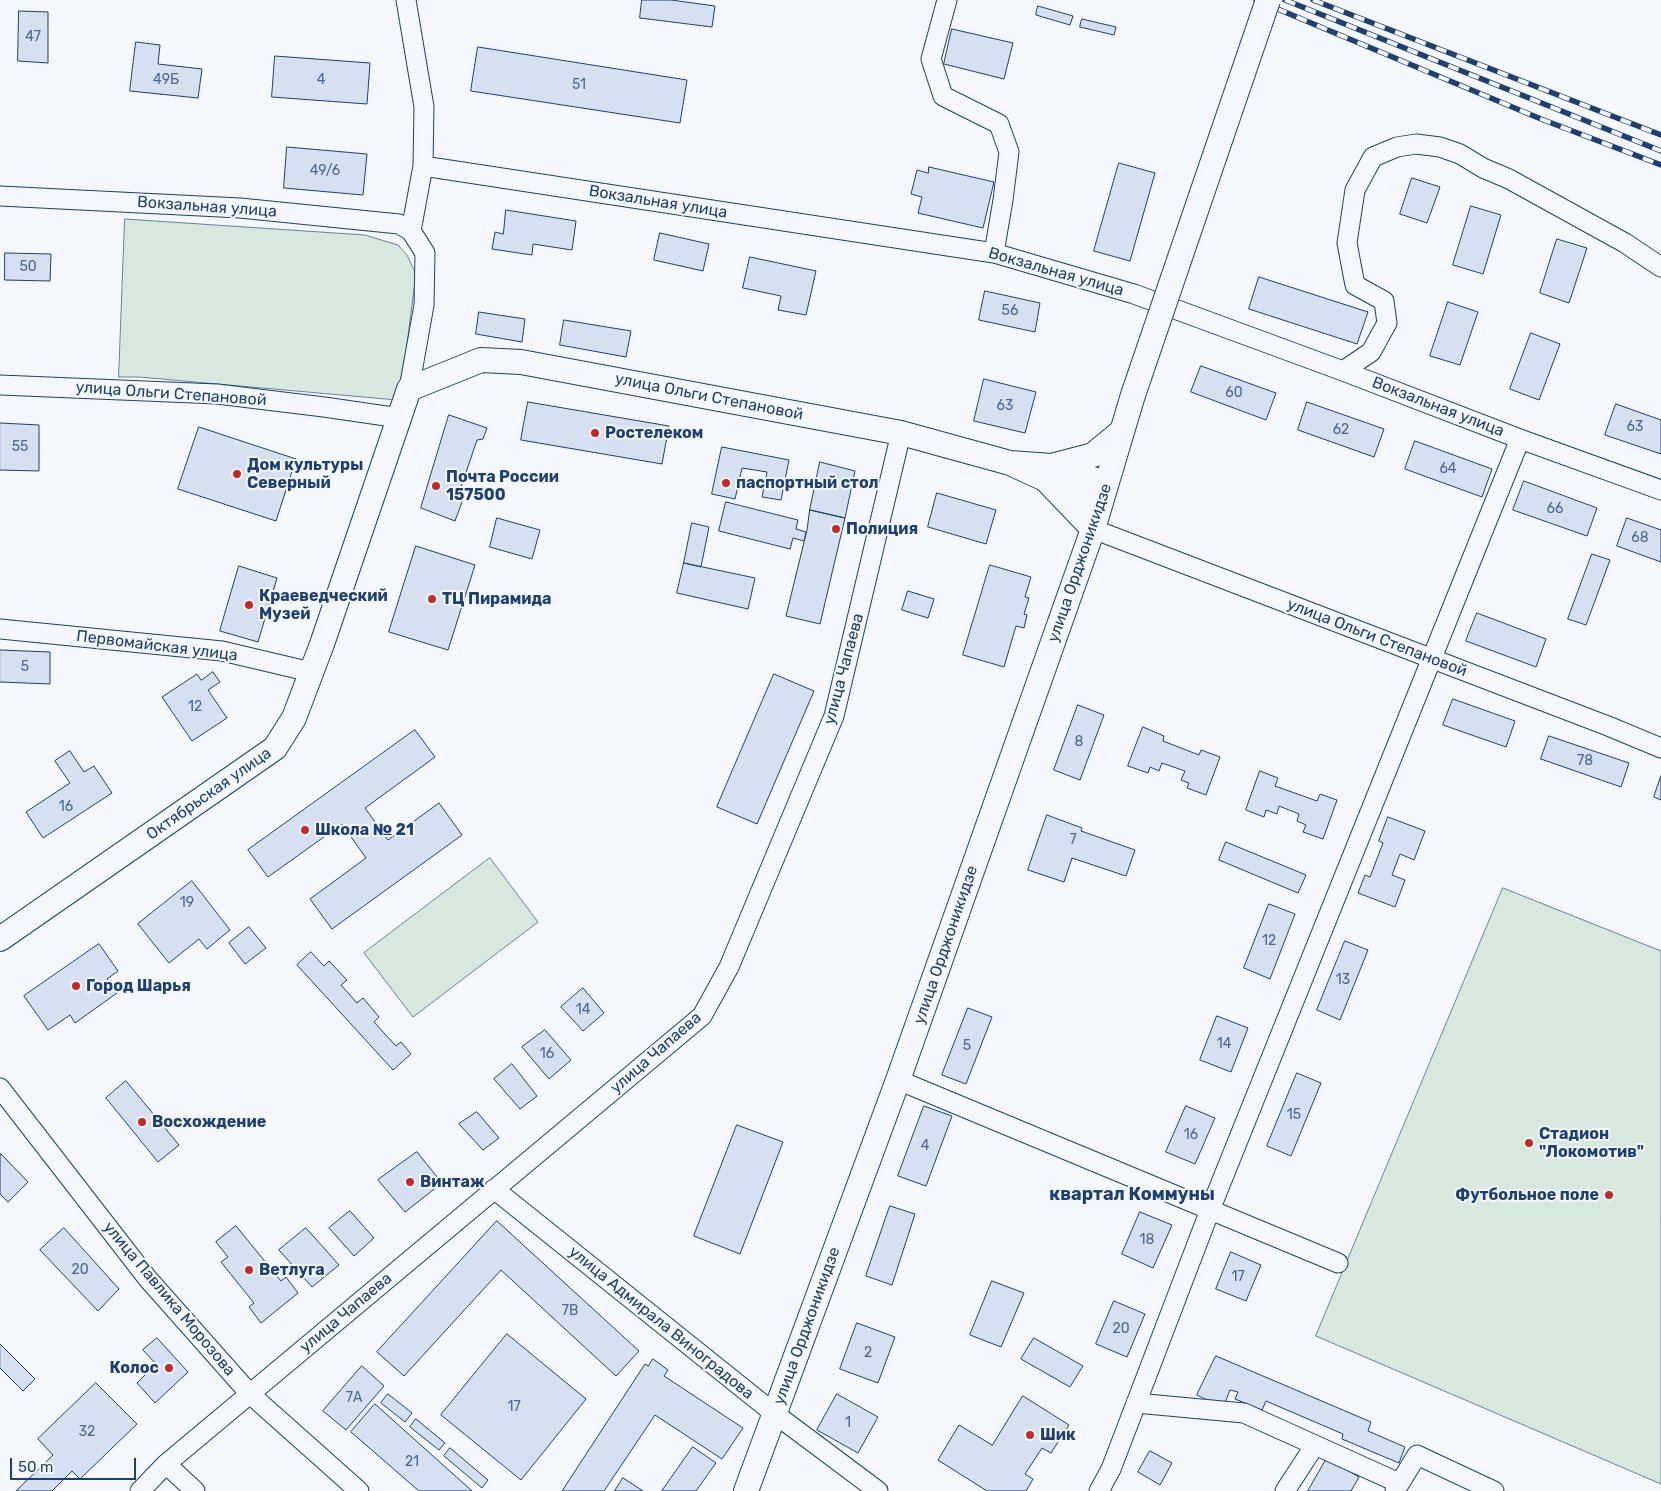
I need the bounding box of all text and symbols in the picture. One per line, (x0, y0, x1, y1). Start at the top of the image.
house number: 47 (25, 29, 41, 45)
house number: 49Б (153, 72, 179, 88)
house number: 4 (317, 72, 325, 88)
house number: 51 (572, 77, 586, 93)
house number: 49/6 (310, 163, 340, 179)
street label: Вокзальная улица (587, 182, 729, 222)
street label: Вокзальная улица (136, 193, 278, 221)
street label: Вокзальная улица (986, 243, 1126, 301)
house number: 50 (19, 259, 37, 275)
house number: 56 (1002, 303, 1018, 319)
street label: улица Ольги Степановой (613, 369, 805, 425)
street label: Вокзальная улица (1369, 373, 1507, 441)
street label: улица Ольги Степановой (75, 378, 267, 410)
house number: 60 (1225, 385, 1243, 401)
house number: 63 (997, 398, 1013, 414)
house number: 63 (1627, 419, 1643, 435)
house number: 62 (1333, 422, 1349, 438)
place label: Ростелеком (605, 423, 703, 443)
marker: Ростелеком (589, 427, 601, 439)
house number: 55 (12, 439, 28, 455)
place label: Дом культуры Северный (247, 455, 363, 493)
house number: 64 (1439, 461, 1457, 477)
place label: Почта России 157500 (446, 467, 559, 505)
marker: Дом культуры Северный (231, 468, 243, 480)
place label: паспортный стол (736, 473, 879, 493)
marker: паспортный стол (720, 477, 732, 489)
marker: Почта России 157500 (430, 480, 442, 492)
street label: улица Орджоникидзе (1044, 481, 1116, 645)
house number: 66 (1547, 501, 1563, 517)
place label: Полиция (846, 519, 918, 539)
marker: Полиция (830, 523, 842, 535)
house number: 68 (1631, 530, 1649, 546)
place label: Краеведческий Музей (259, 586, 388, 624)
place label: ТЦ Пирамида (442, 589, 551, 609)
marker: ТЦ Пирамида (426, 593, 438, 605)
street label: улица Ольги Степановой (1284, 595, 1470, 681)
marker: Краеведческий Музей (243, 599, 255, 611)
street label: улица Чапаева (820, 611, 868, 727)
street label: Первомайская улица (75, 627, 239, 665)
house number: 5 (21, 659, 29, 675)
house number: 12 (188, 699, 202, 715)
house number: 8 (1075, 734, 1083, 750)
street label: Октябрьская улица (143, 744, 275, 844)
house number: 78 (1577, 753, 1593, 769)
house number: 16 (59, 799, 73, 815)
place label: Школа № 21 (315, 820, 414, 840)
marker: Школа № 21 (299, 824, 311, 836)
house number: 7 (1069, 832, 1077, 848)
street label: улица Орджоникидзе (910, 863, 982, 1027)
house number: 19 (180, 895, 194, 911)
house number: 12 (1262, 933, 1276, 949)
house number: 13 (1336, 972, 1350, 988)
place label: Город Шарья (86, 976, 191, 996)
marker: Город Шарья (70, 980, 82, 992)
house number: 14 (576, 1002, 590, 1018)
street label: улица Чапаева (607, 1008, 705, 1098)
house number: 14 (1217, 1036, 1231, 1052)
house number: 5 (963, 1038, 971, 1054)
house number: 16 (540, 1046, 554, 1062)
house number: 15 (1287, 1107, 1301, 1123)
place label: Восхождение (152, 1112, 266, 1132)
marker: Восхождение (136, 1116, 148, 1128)
place label: Стадион "Локомотив" (1539, 1124, 1644, 1162)
house number: 16 (1184, 1127, 1198, 1143)
marker: Стадион "Локомотив" (1523, 1137, 1535, 1149)
house number: 4 (921, 1138, 929, 1154)
place label: Винтаж (420, 1172, 485, 1192)
marker: Винтаж (404, 1176, 416, 1188)
district label: квартал Коммуны (1049, 1184, 1215, 1206)
place label: Футбольное поле (1455, 1185, 1599, 1205)
marker: Футбольное поле (1603, 1189, 1615, 1201)
street label: улица Павлика Морозова (99, 1218, 239, 1380)
house number: 18 (1140, 1232, 1154, 1248)
street label: улица Адмирала Виноградова (565, 1242, 757, 1404)
street label: улица Орджоникидзе (770, 1245, 844, 1407)
place label: Ветлуга (259, 1260, 325, 1280)
house number: 20 (71, 1262, 89, 1278)
marker: Ветлуга (243, 1264, 255, 1276)
street label: улица Чапаева (296, 1269, 396, 1357)
house number: 17 (1231, 1269, 1245, 1285)
house number: 7В (562, 1303, 578, 1319)
house number: 20 (1112, 1321, 1130, 1337)
house number: 2 (864, 1345, 872, 1361)
place label: Колос (109, 1358, 159, 1378)
marker: Колос (163, 1362, 175, 1374)
house number: 7А (346, 1390, 362, 1406)
house number: 17 (507, 1399, 521, 1415)
house number: 1 (845, 1415, 851, 1431)
house number: 32 (79, 1424, 95, 1440)
place label: Шик (1040, 1425, 1076, 1445)
marker: Шик (1024, 1429, 1036, 1441)
scale bar (12, 1448, 139, 1480)
house number: 21 (405, 1454, 419, 1470)
text: 50 m (18, 1458, 53, 1476)

